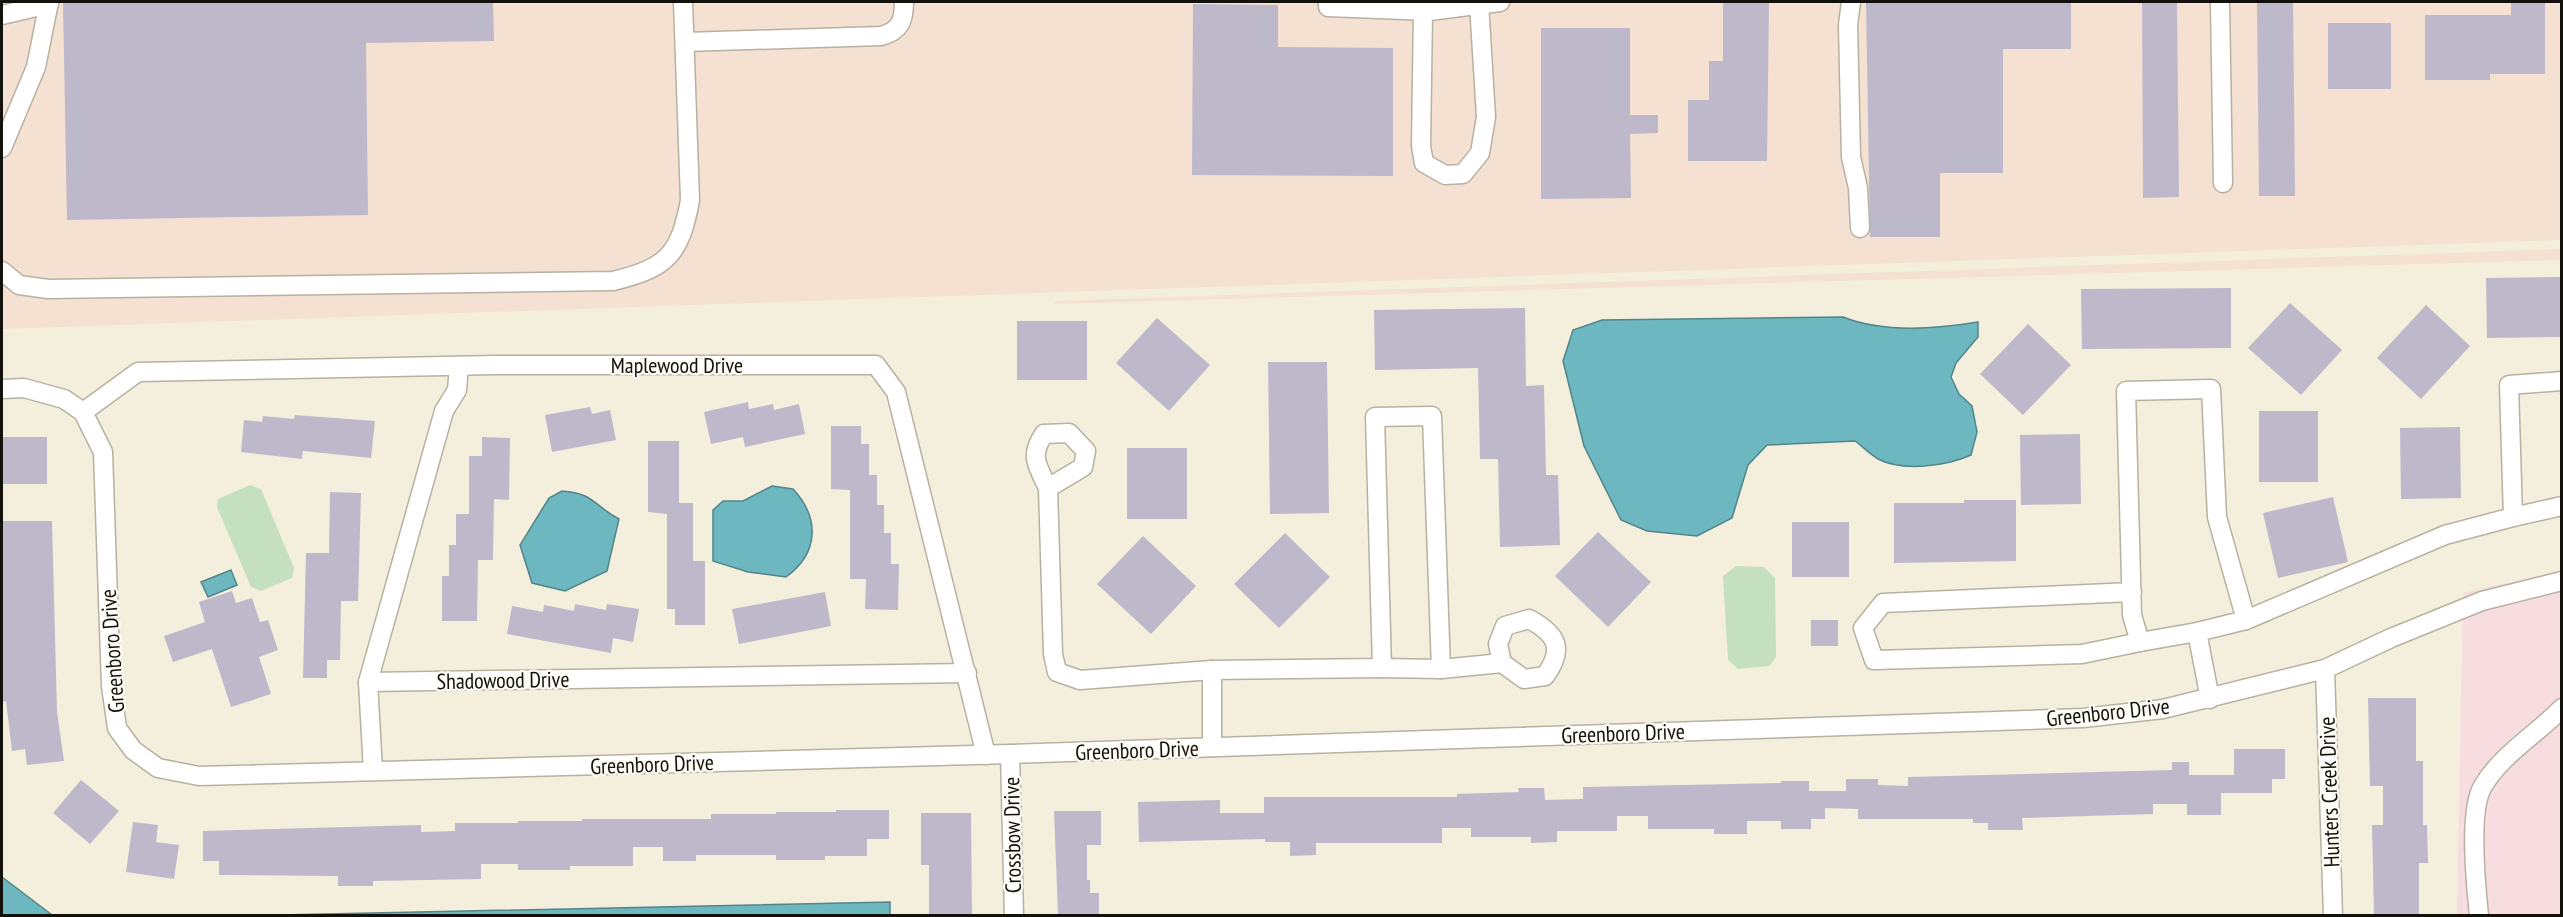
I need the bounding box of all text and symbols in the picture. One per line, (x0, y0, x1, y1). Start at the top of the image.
street label: Maplewood Drive (611, 351, 743, 379)
street label: Greenboro Drive (94, 588, 130, 714)
street label: Shadowood Drive (436, 665, 570, 695)
street label: Greenboro Drive (2045, 692, 2171, 732)
street label: Hunters Creek Drive (2312, 716, 2346, 868)
street label: Greenboro Drive (1561, 717, 1685, 749)
street label: Greenboro Drive (1075, 734, 1199, 766)
street label: Greenboro Drive (590, 748, 714, 780)
street label: Crossbow Drive (997, 777, 1027, 893)

